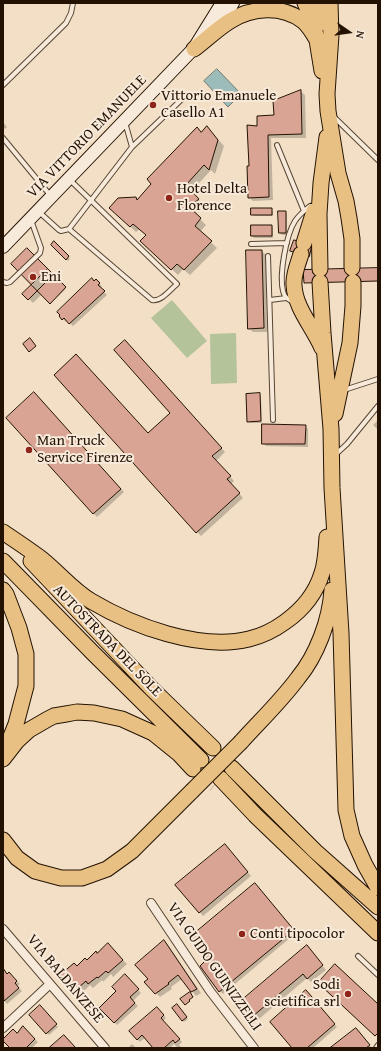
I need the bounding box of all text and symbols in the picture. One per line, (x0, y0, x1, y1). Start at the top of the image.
north arrow (329, 12, 369, 52)
text: N (352, 29, 369, 40)
street label: VIA VITTORIO EMANUELE (24, 72, 150, 202)
place label: Vittorio Emanuele Casello A1 (161, 87, 276, 122)
marker: Vittorio Emanuele Casello A1 (148, 100, 158, 110)
place label: Hotel Delta Florence (177, 180, 247, 215)
marker: Hotel Delta Florence (164, 193, 174, 203)
place label: Eni (41, 268, 61, 286)
marker: Eni (28, 272, 38, 282)
place label: Man Truck Service Firenze (37, 432, 133, 467)
marker: Man Truck Service Firenze (24, 445, 34, 455)
street label: AUTOSTRADA DEL SOLE (49, 581, 165, 701)
street label: VIA GUIDO GUINIZZELLI (163, 900, 265, 1034)
place label: Conti tipocolor (250, 925, 345, 943)
marker: Conti tipocolor (237, 929, 247, 939)
street label: VIA BALDANZESE (23, 931, 107, 1027)
place label: Sodi scietifica srl (264, 976, 340, 1011)
marker: Sodi scietifica srl (343, 989, 353, 999)

